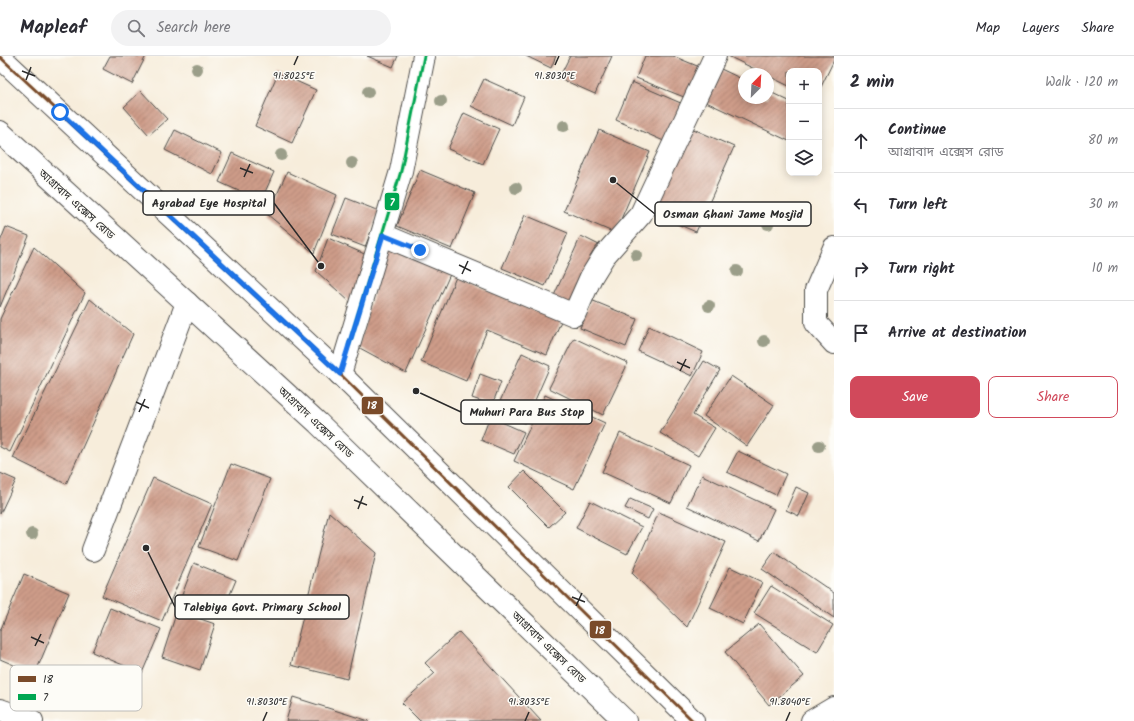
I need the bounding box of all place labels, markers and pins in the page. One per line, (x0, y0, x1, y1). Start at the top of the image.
callout: Agrabad Eye Hospital (143, 191, 274, 215)
callout: Osman Ghani Jame Mosjid (655, 202, 811, 226)
callout: Muhuri Para Bus Stop (461, 400, 592, 424)
callout: Talebiya Govt. Primary School (175, 595, 349, 619)

